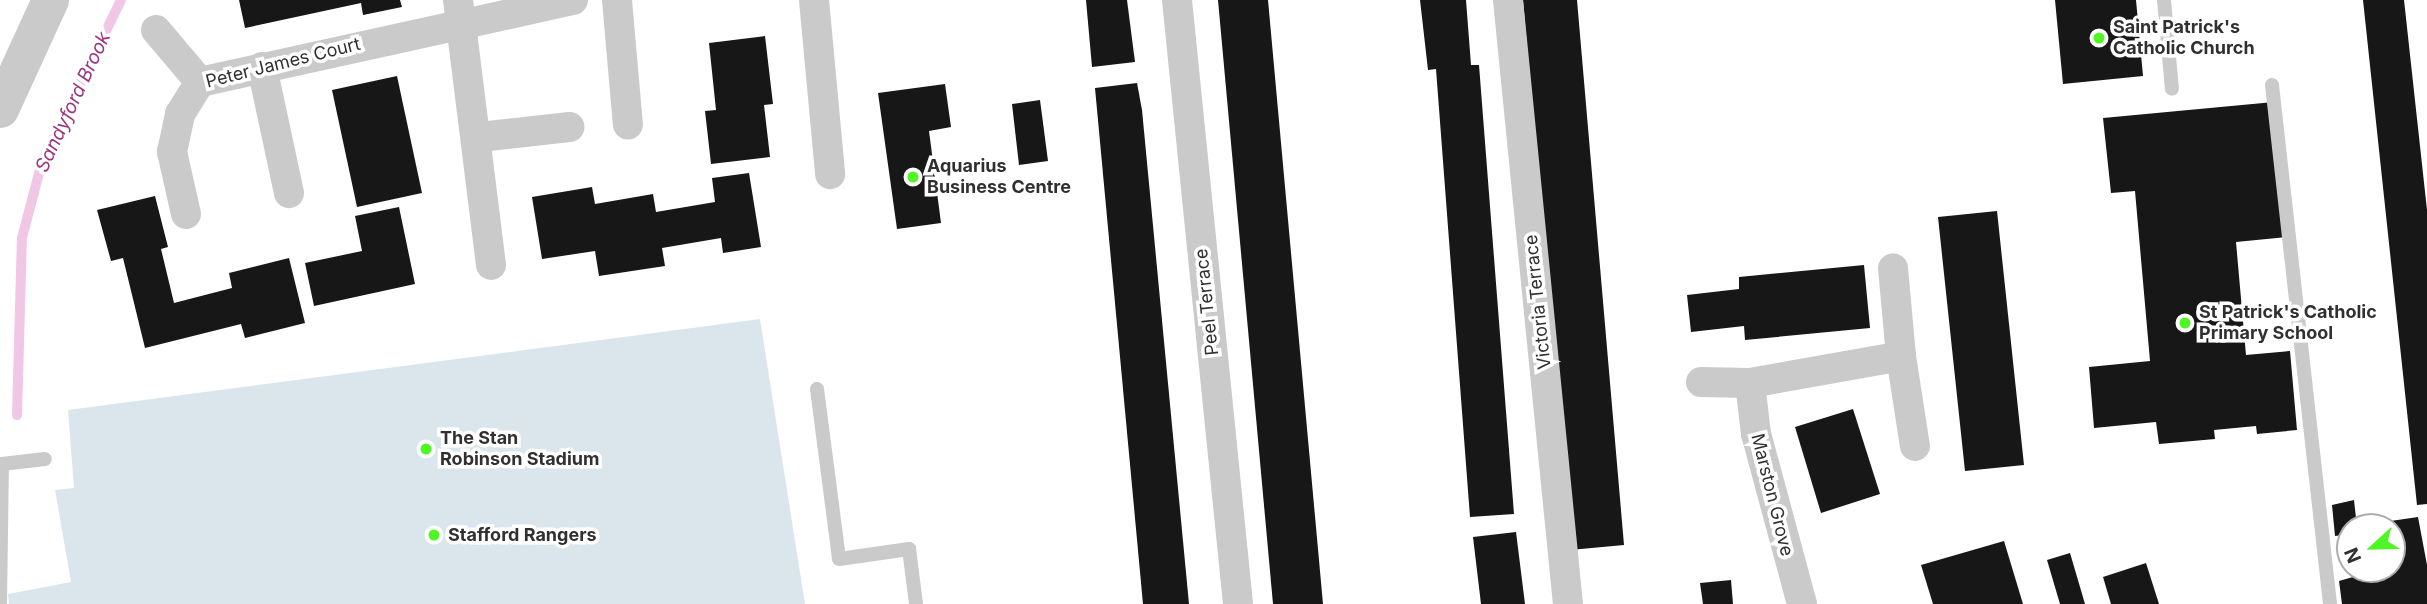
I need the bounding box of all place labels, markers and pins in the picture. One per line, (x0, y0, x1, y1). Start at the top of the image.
place label: Saint Patrick's Catholic Church (2113, 17, 2255, 60)
marker: Saint Patrick's Catholic Church (2091, 30, 2107, 46)
place label: Aquarius Business Centre (927, 156, 1071, 198)
marker: Aquarius Business Centre (905, 169, 921, 185)
place label: St Patrick's Catholic Primary School (2199, 302, 2377, 344)
marker: St Patrick's Catholic Primary School (2177, 315, 2193, 331)
place label: The Stan Robinson Stadium (440, 428, 599, 471)
marker: The Stan Robinson Stadium (418, 441, 434, 457)
place label: Stafford Rangers (448, 524, 597, 546)
marker: Stafford Rangers (426, 527, 442, 543)

